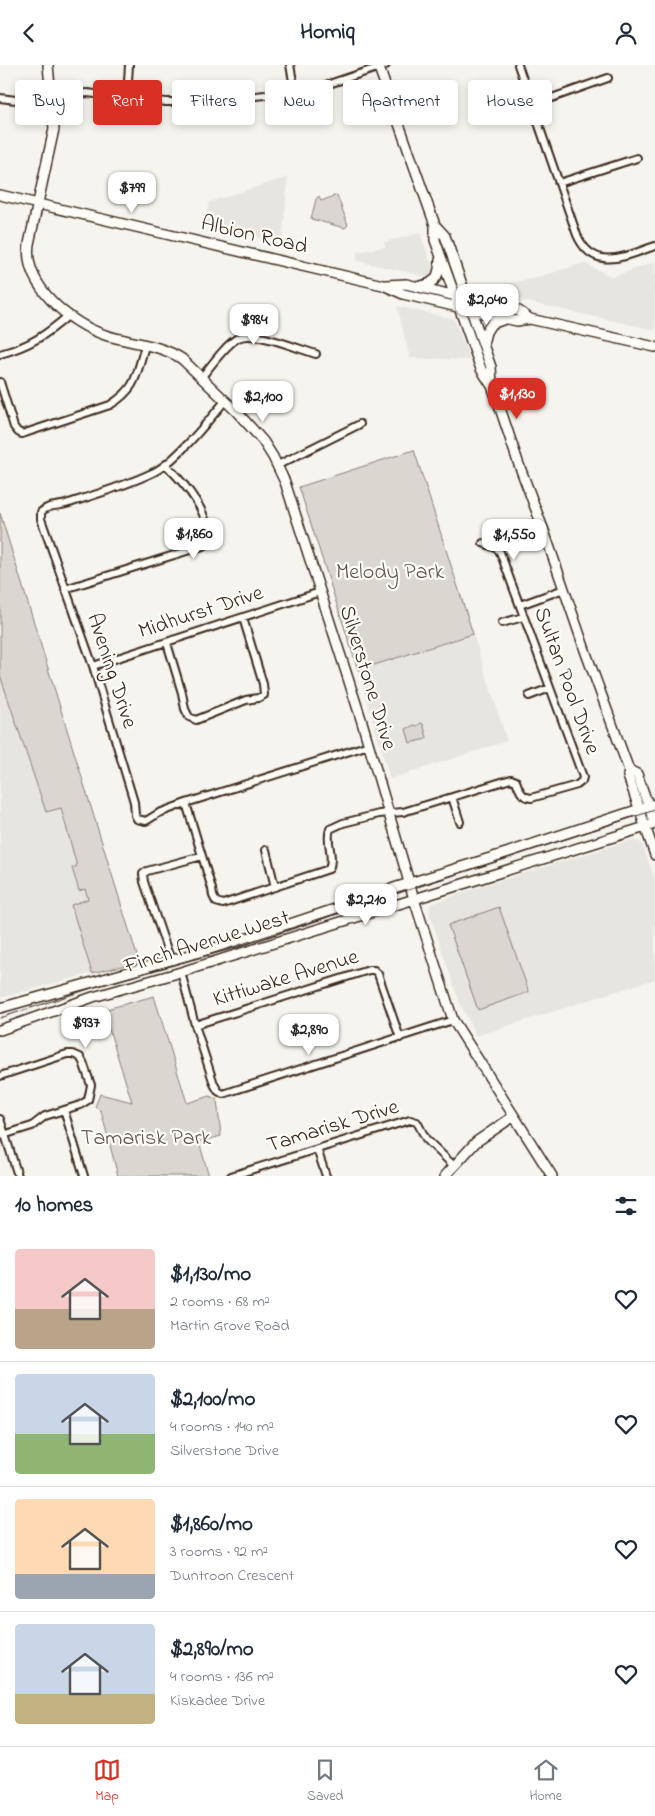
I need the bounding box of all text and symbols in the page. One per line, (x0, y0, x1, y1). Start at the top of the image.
text: Homiq (300, 17, 355, 49)
icon: back (15, 19, 43, 47)
icon: person (612, 19, 640, 47)
chip: Buy (15, 80, 83, 125)
chip: Rent (93, 80, 162, 125)
chip: Filters (172, 80, 255, 125)
chip: New (265, 80, 333, 125)
chip: Apartment (343, 80, 458, 125)
chip: House (468, 80, 552, 125)
pin: $799 (102, 171, 162, 214)
text: $799 (119, 176, 145, 200)
street label: Albion Road (198, 208, 310, 264)
pin: $2,040 (446, 283, 528, 326)
text: $2,040 (467, 288, 507, 312)
pin: $984 (224, 303, 284, 346)
text: $984 (240, 308, 268, 332)
pin: $1,130 (476, 377, 558, 420)
pin: $2,100 (222, 381, 304, 423)
text: $1,130 (499, 382, 535, 406)
text: $2,100 (243, 385, 283, 409)
pin: $1,860 (153, 517, 235, 560)
pin: $1,550 (473, 519, 555, 561)
text: $1,860 (175, 522, 213, 546)
text: $1,550 (493, 523, 535, 547)
park label: Melody Park (336, 557, 444, 590)
street label: Midhurst Drive (134, 578, 268, 648)
street label: Silverstone Drive (330, 602, 404, 754)
street label: Sultan Pool Drive (525, 603, 608, 759)
street label: Avening Drive (76, 609, 145, 733)
pin: $2,210 (325, 883, 407, 926)
text: $2,210 (346, 888, 386, 912)
street label: Finch Avenue West (119, 902, 294, 984)
street label: Kittiwake Avenue (209, 942, 363, 1016)
pin: $937 (56, 1007, 116, 1049)
text: $937 (72, 1011, 100, 1035)
pin: $2,890 (268, 1013, 350, 1056)
text: $2,890 (290, 1018, 328, 1042)
street label: Tamarisk Drive (263, 1092, 403, 1162)
park label: Tamarisk Park (81, 1123, 212, 1155)
text: 10 homes (15, 1191, 93, 1221)
icon: filters (612, 1192, 640, 1220)
text: $1,130/mo (170, 1260, 251, 1290)
icon: home (55, 1269, 115, 1329)
icon: heart (612, 1285, 640, 1313)
text: 2 rooms · 68 m² (170, 1290, 270, 1314)
text: Martin Grove Road (170, 1314, 289, 1338)
text: $2,100/mo (170, 1385, 255, 1415)
icon: home (55, 1394, 115, 1454)
icon: heart (612, 1410, 640, 1438)
text: 4 rooms · 140 m² (170, 1415, 274, 1439)
text: Silverstone Drive (170, 1439, 279, 1463)
text: $1,860/mo (170, 1510, 253, 1540)
icon: home (55, 1519, 115, 1579)
icon: heart (612, 1535, 640, 1563)
text: 3 rooms · 92 m² (170, 1540, 268, 1564)
text: Duntroon Crescent (170, 1564, 294, 1588)
text: $2,890/mo (170, 1635, 254, 1665)
icon: home (55, 1644, 115, 1704)
icon: heart (612, 1660, 640, 1688)
text: 4 rooms · 136 m² (170, 1665, 274, 1689)
text: Kiskadee Drive (170, 1689, 265, 1713)
tab: Map (93, 1756, 121, 1807)
tab: Saved (307, 1756, 343, 1807)
tab: Home (529, 1756, 562, 1807)

